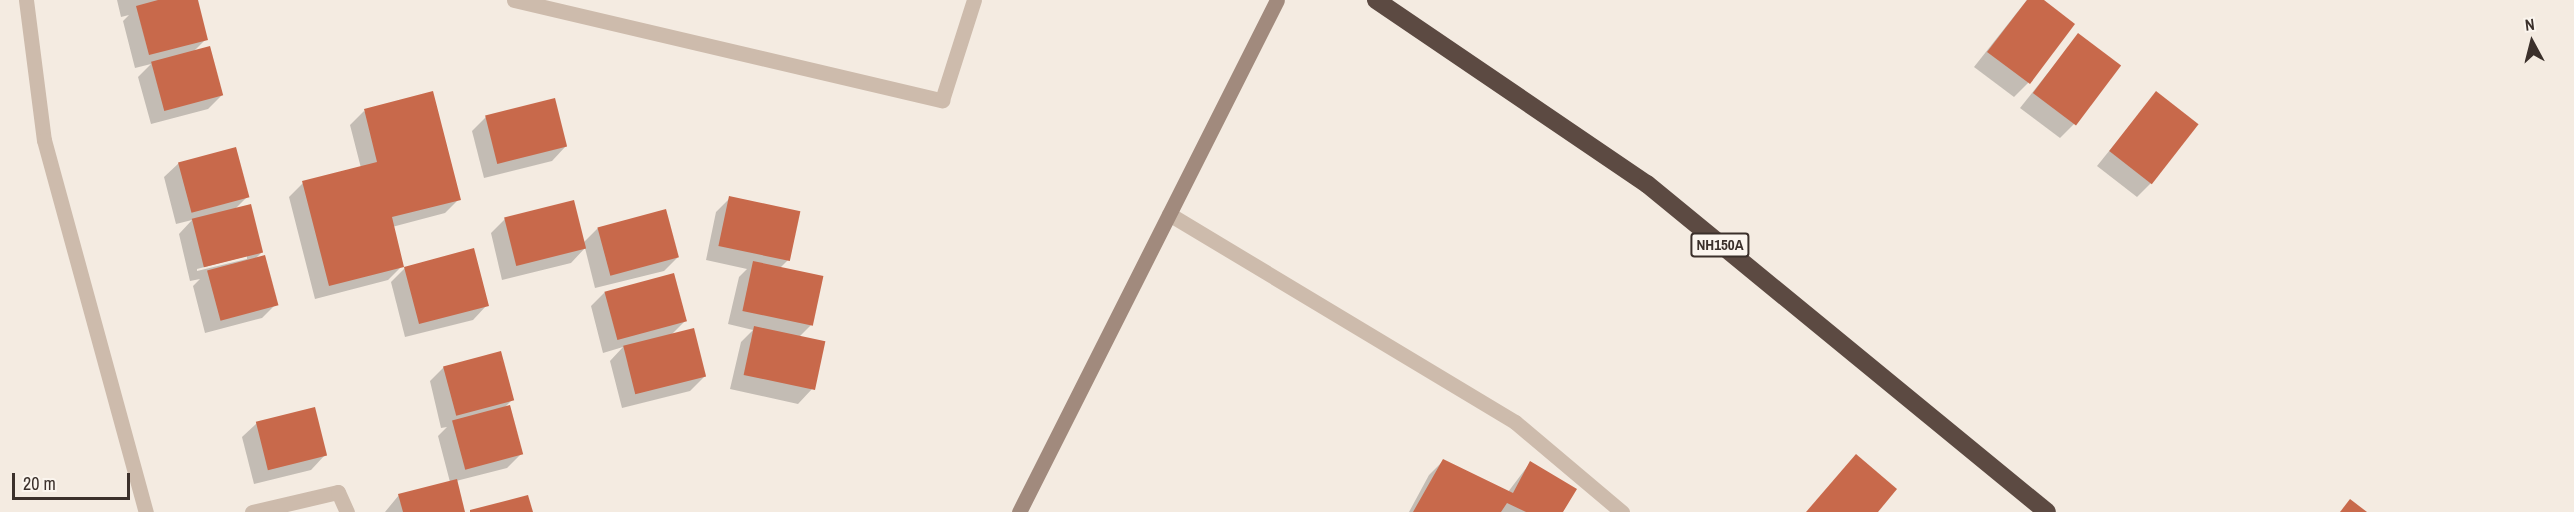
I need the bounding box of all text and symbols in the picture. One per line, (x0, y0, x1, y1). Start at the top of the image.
north arrow (2502, 12, 2562, 72)
text: N (2524, 13, 2536, 36)
road number: NH150A (1690, 233, 1750, 257)
scale bar (15, 461, 134, 499)
text: 20 m (23, 471, 56, 496)

